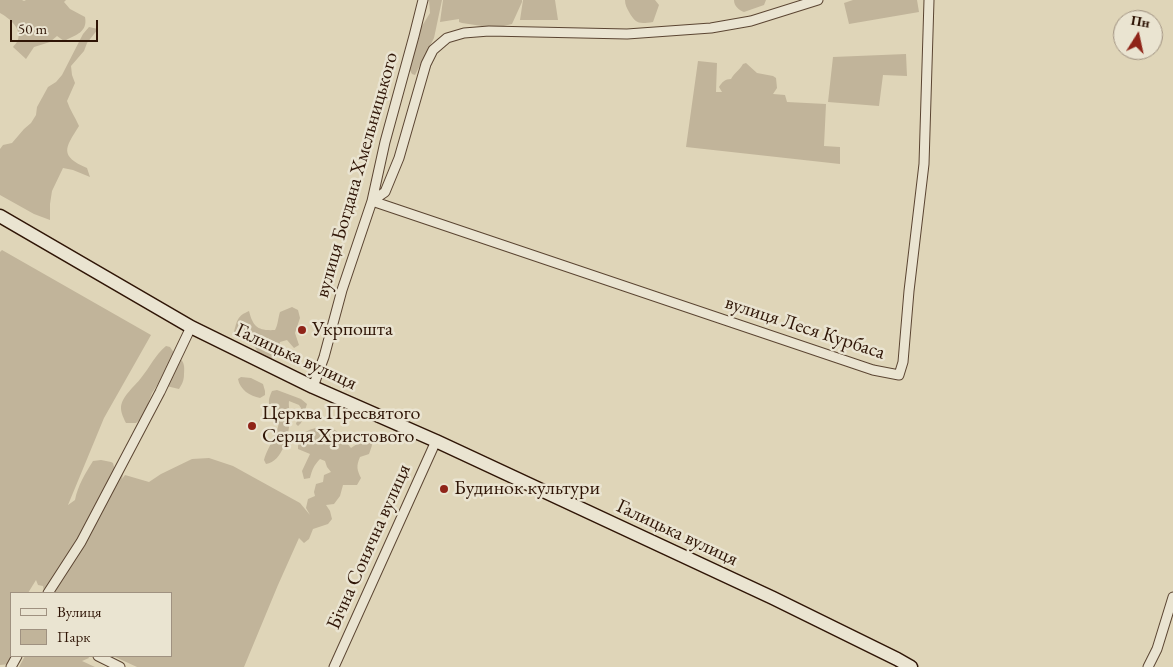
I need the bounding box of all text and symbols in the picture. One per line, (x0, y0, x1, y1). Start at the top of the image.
scale bar (12, 10, 100, 42)
north arrow (1113, 10, 1163, 60)
text: Пн (1129, 11, 1151, 32)
text: 50 m (18, 19, 47, 38)
street label: вулиця Богдана Хмельницького (310, 49, 404, 301)
street label: вулиця Леся Курбаса (722, 291, 888, 365)
street label: Галицька вулиця (231, 318, 361, 396)
place label: Укрпошта (312, 318, 393, 342)
marker: Укрпошта (296, 324, 308, 336)
place label: Церква Пресвятого Серця Христового (262, 402, 421, 449)
marker: Церква Пресвятого Серця Христового (246, 420, 258, 432)
street label: Бічна Сонячна вулиця (322, 461, 416, 633)
place label: Будинок культури (454, 477, 600, 501)
marker: Будинок культури (438, 483, 450, 495)
street label: Галицька вулиця (612, 494, 742, 572)
legend (10, 592, 172, 657)
text: Вулиця (57, 602, 102, 621)
text: Парк (57, 627, 90, 646)

